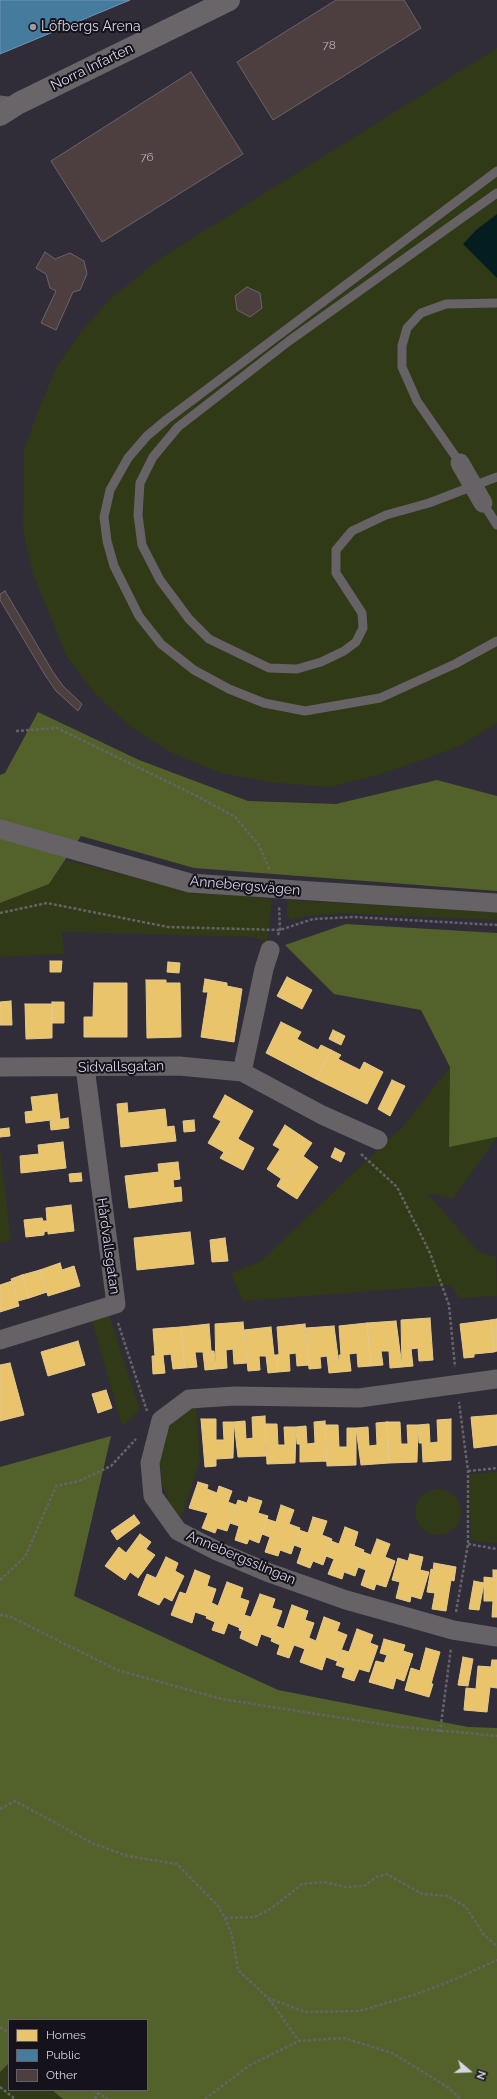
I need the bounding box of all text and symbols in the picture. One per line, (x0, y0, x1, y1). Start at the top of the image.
place label: Löfbergs Arena (41, 19, 141, 35)
marker: Löfbergs Arena (28, 22, 38, 32)
house number: 78 (322, 38, 336, 52)
street label: Norra Infarten (48, 40, 136, 94)
house number: 76 (140, 150, 154, 164)
street label: Annebergsvägen (189, 873, 301, 899)
street label: Sidvallsgatan (78, 1058, 164, 1076)
street label: Hårdvallsgatan (93, 1197, 123, 1295)
street label: Annebergsslingan (184, 1527, 298, 1589)
legend (8, 2019, 148, 2091)
text: Homes (46, 2028, 86, 2042)
text: Public (46, 2048, 80, 2062)
north arrow (449, 2051, 489, 2091)
text: Other (46, 2068, 77, 2082)
text: N (473, 2069, 488, 2081)

